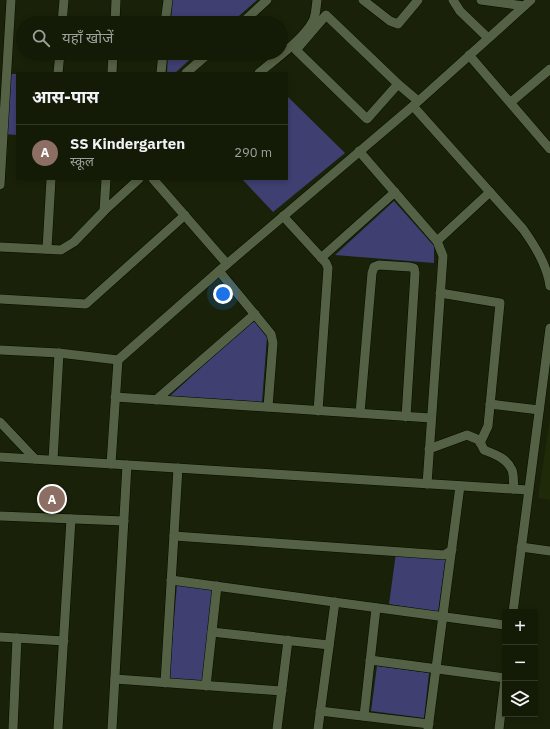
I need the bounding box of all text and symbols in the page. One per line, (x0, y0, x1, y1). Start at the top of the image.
search box (16, 16, 288, 60)
icon: search (30, 27, 52, 49)
text: यहाँ खोजें (62, 28, 113, 47)
text: आस-पास (32, 86, 99, 108)
text: SS Kindergarten (70, 134, 185, 153)
text: A (41, 144, 49, 161)
text: 290 m (234, 144, 272, 161)
text: स्कूल (70, 153, 94, 170)
your location (213, 284, 233, 304)
pin: A (39, 484, 65, 514)
map controls (502, 609, 538, 717)
button: + (502, 609, 538, 645)
button: − (502, 645, 538, 681)
button: layers (502, 681, 538, 717)

